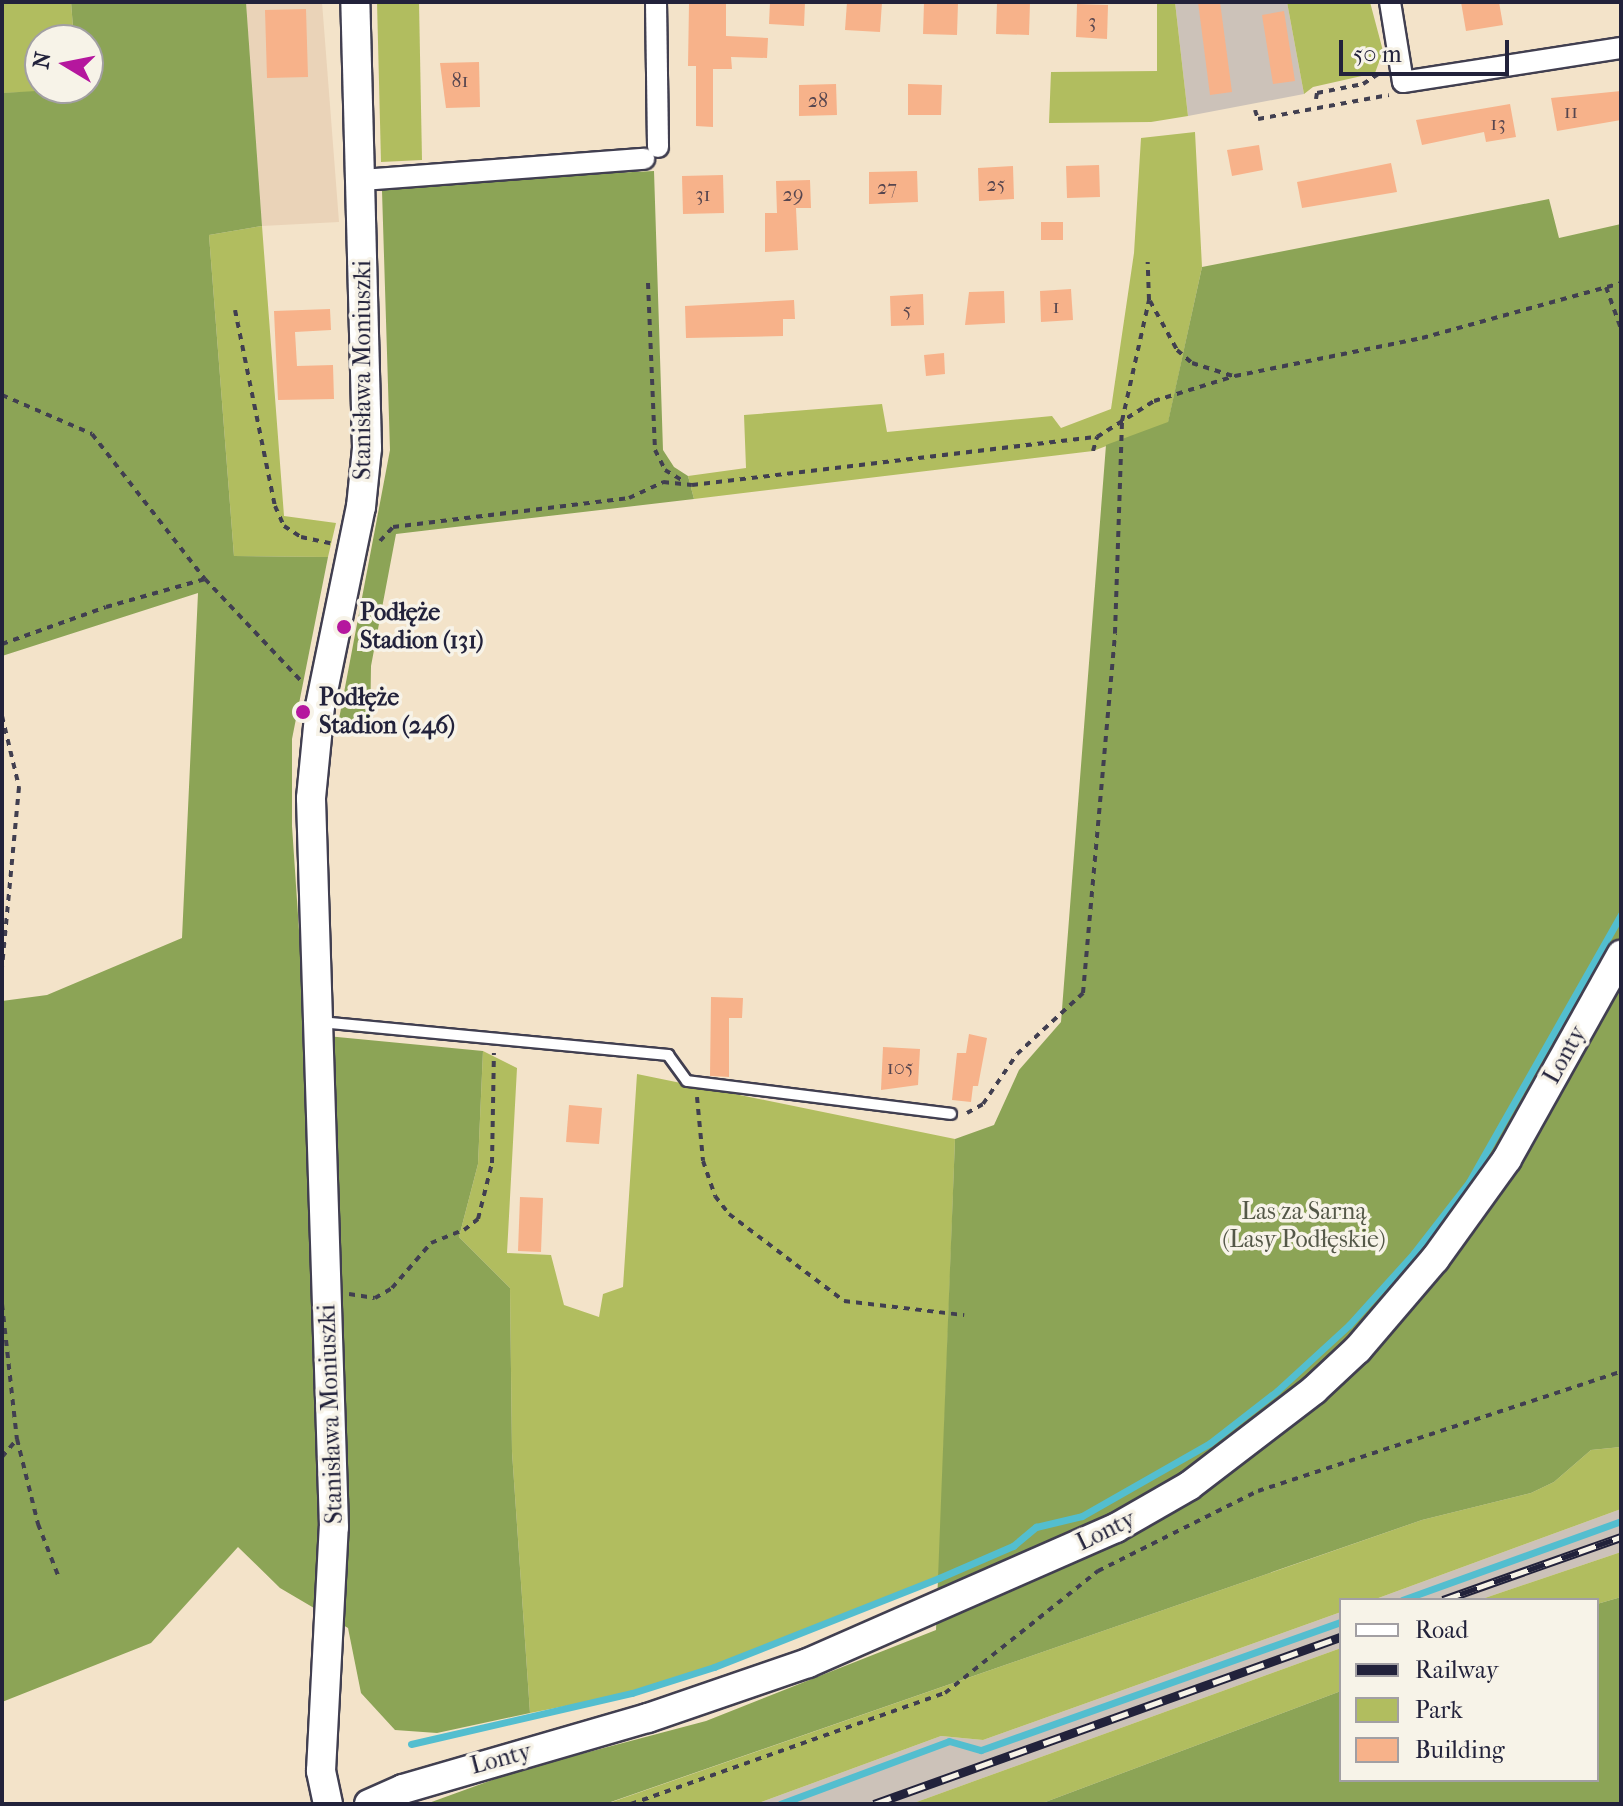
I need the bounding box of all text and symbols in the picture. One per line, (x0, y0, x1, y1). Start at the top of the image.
house number: 3 (1088, 9, 1096, 33)
north arrow (24, 24, 104, 104)
scale bar (1343, 24, 1513, 74)
text: 50 m (1353, 40, 1402, 68)
text: N (28, 50, 57, 71)
house number: 81 (451, 68, 469, 92)
house number: 28 (808, 88, 828, 112)
house number: 11 (1564, 99, 1578, 123)
house number: 13 (1490, 111, 1506, 135)
house number: 25 (987, 172, 1005, 196)
house number: 27 (877, 175, 897, 199)
house number: 31 (695, 182, 711, 206)
house number: 29 (783, 182, 803, 206)
street label: Stanisława Moniuszki (349, 260, 377, 480)
house number: 1 (1052, 294, 1060, 318)
house number: 5 (903, 298, 911, 322)
place label: Podłęże Stadion (131) (360, 599, 483, 655)
marker: Podłęże Stadion (131) (335, 618, 353, 636)
place label: Podłęże Stadion (246) (319, 684, 455, 740)
marker: Podłęże Stadion (246) (294, 703, 312, 721)
street label: Lonty (1537, 1021, 1593, 1089)
house number: 105 (887, 1055, 913, 1079)
park label: Las za Sarną (Lasy Podłęskie) (1222, 1198, 1386, 1254)
street label: Stanisława Moniuszki (313, 1304, 349, 1524)
street label: Lonty (1072, 1505, 1140, 1557)
legend (1339, 1598, 1599, 1782)
text: Road (1415, 1616, 1468, 1644)
text: Railway (1415, 1656, 1498, 1684)
text: Park (1415, 1696, 1463, 1724)
text: Building (1415, 1736, 1505, 1764)
street label: Lonty (467, 1737, 535, 1781)

